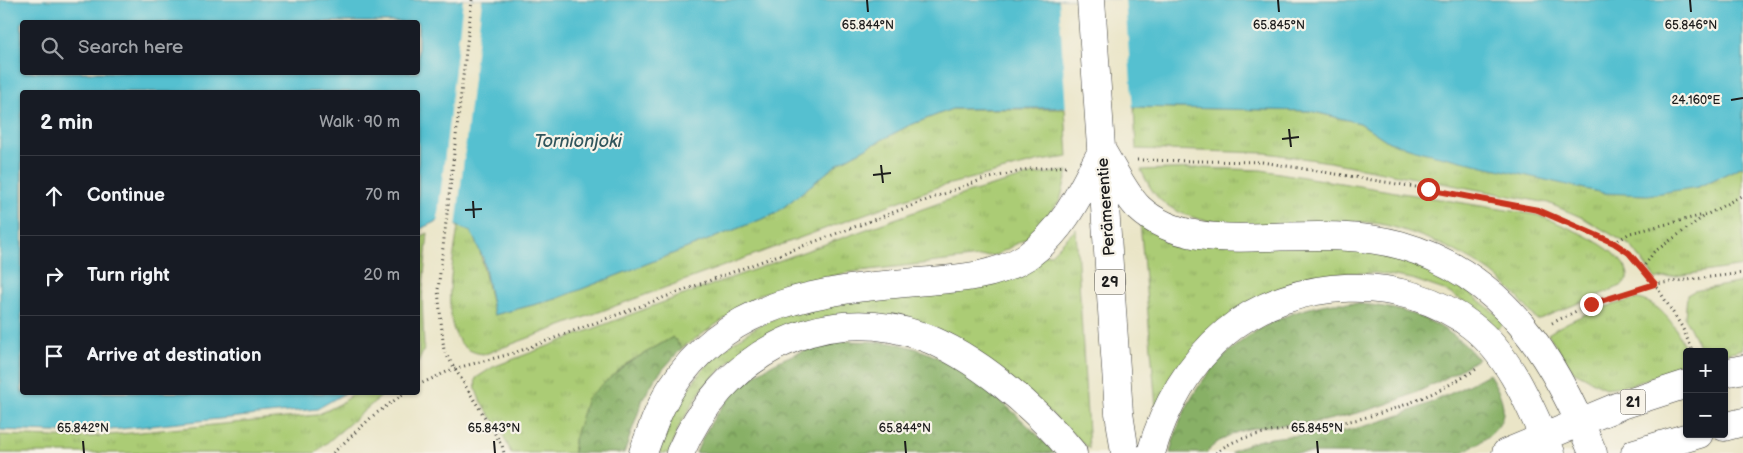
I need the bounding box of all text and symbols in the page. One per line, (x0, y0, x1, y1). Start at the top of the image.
text: 65.844°N (842, 18, 894, 33)
text: 65.845°N (1253, 18, 1305, 33)
text: 65.846°N (1665, 18, 1717, 33)
search box (20, 20, 420, 75)
icon: search (38, 34, 66, 62)
text: Search here (78, 36, 183, 59)
text: 24.160°E (1671, 93, 1721, 108)
text: 2 min (40, 110, 93, 135)
text: Walk · 90 m (319, 113, 400, 132)
water label: Tornionjoki (534, 131, 623, 152)
street label: Perämerentie (1094, 157, 1119, 257)
route start (1417, 178, 1440, 201)
icon: ahead (40, 182, 68, 210)
text: Continue (87, 184, 165, 207)
text: 70 m (365, 186, 400, 205)
icon: right (40, 262, 68, 290)
text: Turn right (87, 264, 170, 287)
text: 20 m (364, 266, 400, 285)
road number: 29 (1095, 270, 1125, 294)
route end (1580, 293, 1603, 316)
icon: arrive (40, 342, 68, 370)
text: Arrive at destination (87, 344, 262, 367)
map controls (1683, 348, 1728, 438)
button: + (1683, 348, 1728, 393)
road number: 21 (1620, 390, 1646, 414)
button: − (1683, 393, 1728, 438)
text: 65.842°N (57, 421, 109, 436)
text: 65.843°N (468, 421, 520, 436)
text: 65.844°N (879, 421, 931, 436)
text: 65.845°N (1291, 421, 1343, 436)

